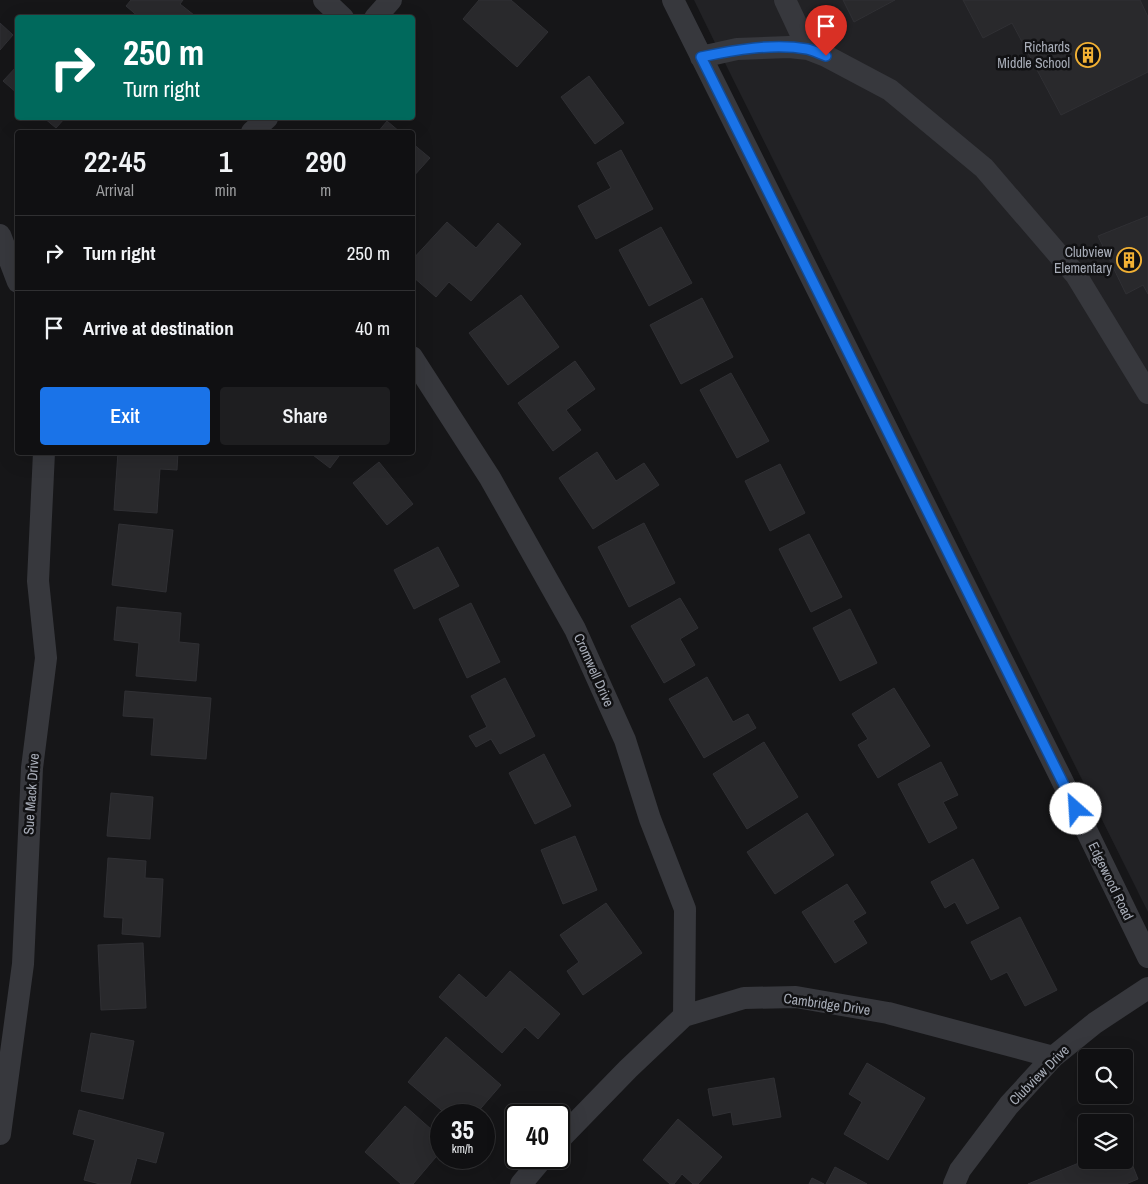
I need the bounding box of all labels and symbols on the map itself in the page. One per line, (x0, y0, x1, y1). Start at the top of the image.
pin (805, 5, 847, 56)
place label: Richards Middle School (997, 38, 1070, 72)
building icon: Richards Middle School (1075, 42, 1101, 68)
place label: Clubview Elementary (1054, 243, 1113, 277)
building icon: Clubview Elementary (1116, 247, 1142, 273)
street label: Cromwell Drive (570, 631, 618, 709)
street label: Sue Mack Drive (19, 753, 43, 835)
position arrow (1049, 782, 1101, 834)
street label: Edgewood Road (1084, 839, 1138, 923)
street label: Cambridge Drive (782, 989, 872, 1019)
street label: Clubview Drive (1005, 1041, 1073, 1109)
speed limit sign: 40 (505, 1104, 570, 1169)

